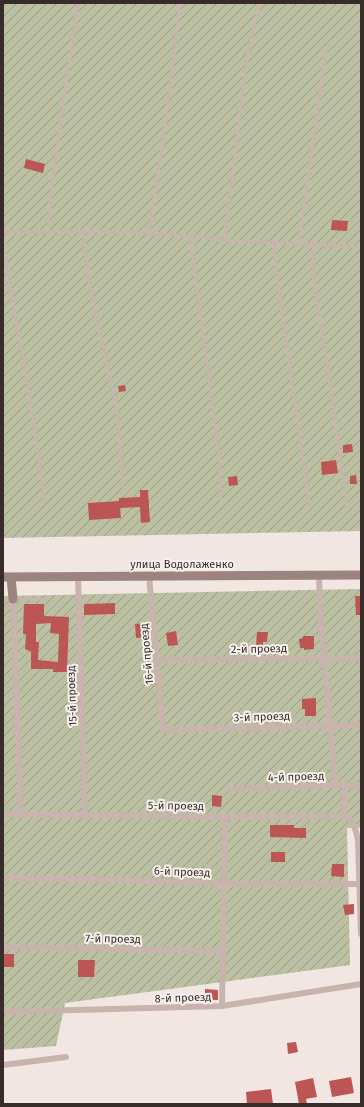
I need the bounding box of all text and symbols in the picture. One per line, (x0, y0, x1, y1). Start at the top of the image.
street label: улица Водолаженко (130, 558, 234, 571)
street label: 16-й проезд (138, 623, 156, 685)
street label: 2-й проезд (231, 642, 287, 656)
street label: 15-й проезд (64, 665, 80, 727)
street label: 3-й проезд (234, 710, 290, 724)
street label: 4-й проезд (268, 770, 324, 784)
street label: 5-й проезд (148, 799, 204, 813)
street label: 6-й проезд (154, 865, 210, 879)
street label: 7-й проезд (85, 932, 141, 946)
street label: 8-й проезд (154, 991, 212, 1005)

